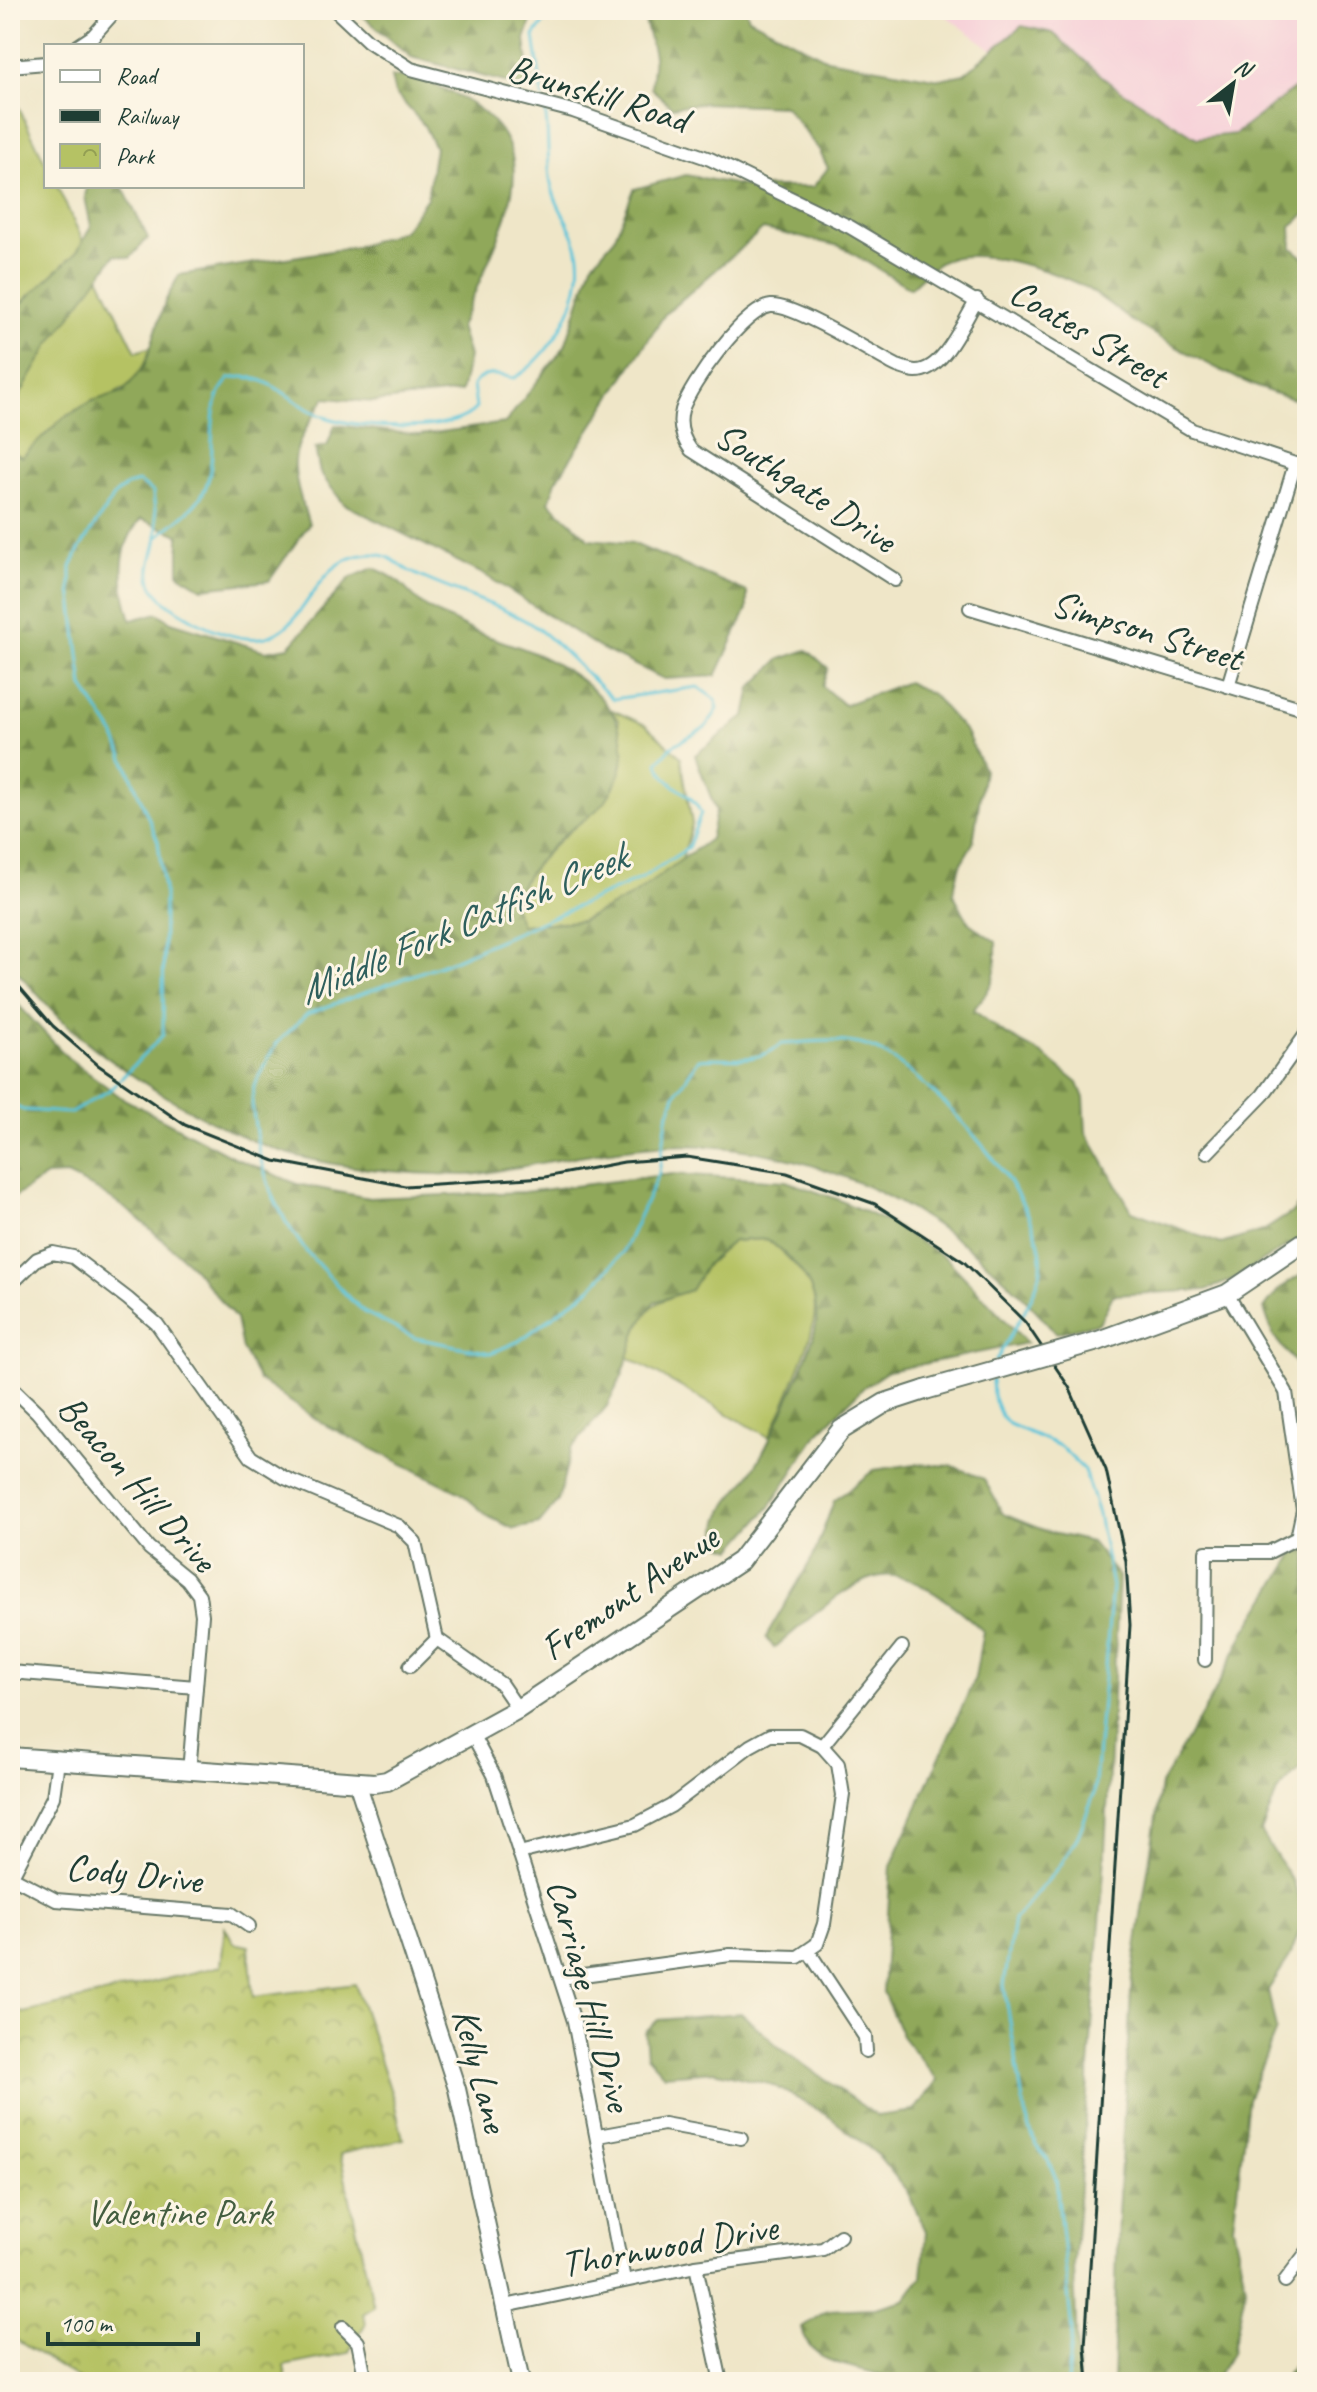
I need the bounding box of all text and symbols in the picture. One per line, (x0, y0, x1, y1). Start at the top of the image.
legend (44, 44, 304, 188)
street label: Brunskill Road (502, 44, 699, 145)
north arrow (1193, 44, 1273, 124)
text: N (1230, 52, 1259, 85)
text: Road (116, 61, 160, 91)
text: Railway (116, 101, 180, 131)
text: Park (116, 141, 156, 171)
street label: Coates Street (1001, 268, 1179, 401)
street label: Southgate Drive (706, 412, 907, 565)
street label: Simpson Street (1046, 579, 1251, 683)
water label: Middle Fork Catfish Creek (291, 830, 640, 1016)
street label: Beacon Hill Drive (48, 1385, 229, 1583)
street label: Fremont Avenue (531, 1513, 729, 1671)
street label: Cody Drive (64, 1843, 207, 1904)
street label: Carriage Hill Drive (536, 1874, 644, 2119)
street label: Kelly Lane (442, 2003, 520, 2140)
park label: Valentine Park (86, 2189, 275, 2236)
street label: Thornwood Drive (557, 2203, 783, 2288)
scale bar (48, 2296, 198, 2346)
text: 100 m (60, 2309, 114, 2339)

